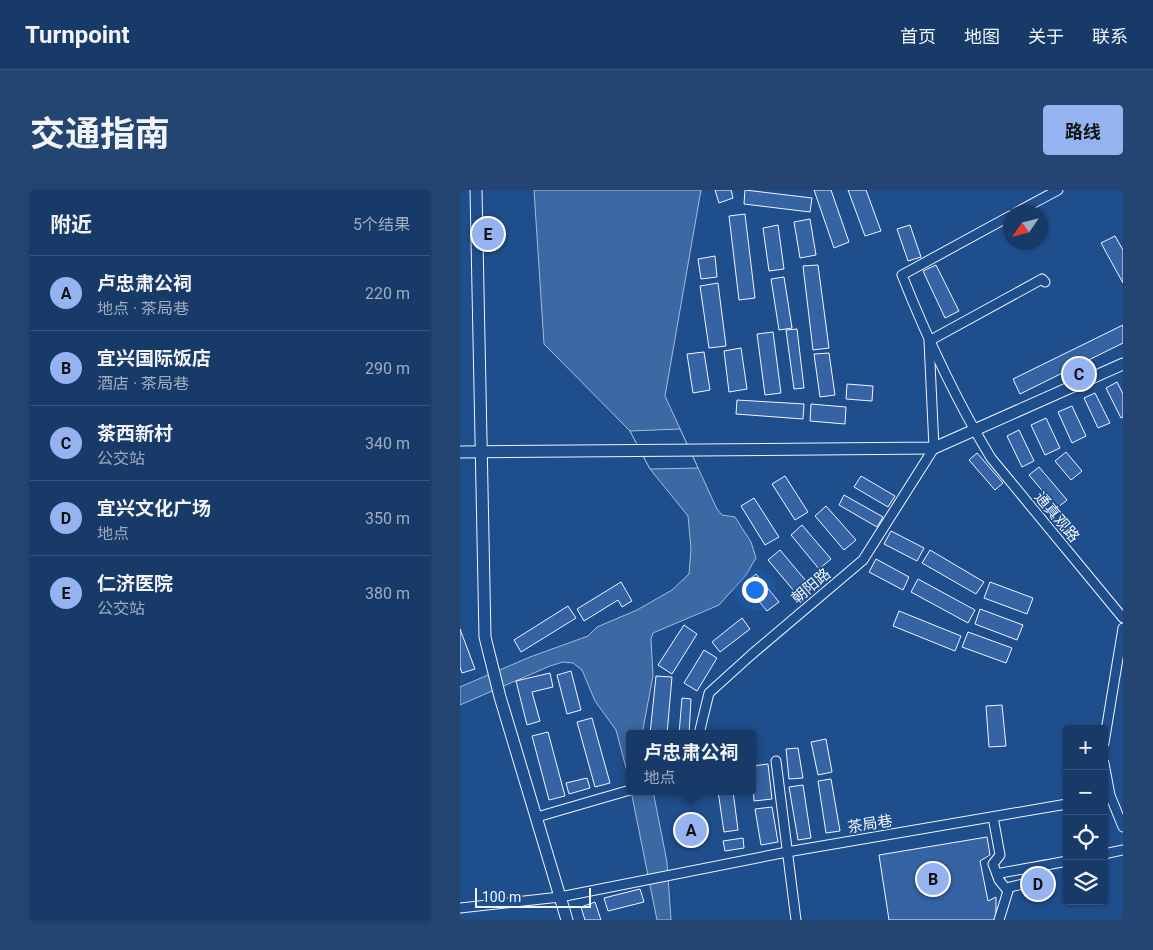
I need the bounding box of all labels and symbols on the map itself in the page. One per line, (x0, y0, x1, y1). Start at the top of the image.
north arrow (1003, 205, 1048, 250)
pin: E (472, 215, 504, 253)
pin: C (1063, 355, 1095, 393)
street label: 通真观路 (1031, 488, 1083, 546)
street label: 朝阳路 (788, 565, 834, 607)
your location (742, 577, 768, 603)
pin: A (675, 811, 707, 849)
street label: 茶局巷 (846, 812, 894, 836)
pin: B (917, 860, 949, 898)
pin: D (1022, 865, 1054, 903)
scale bar (475, 885, 591, 908)

